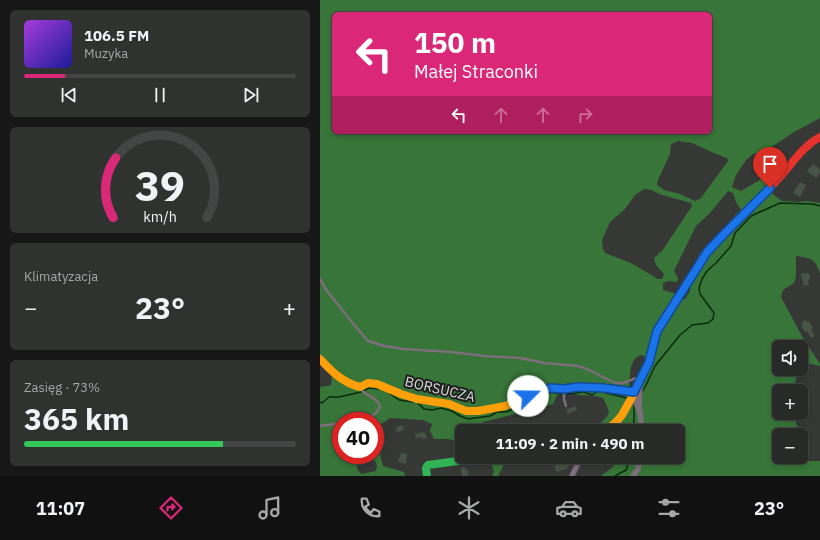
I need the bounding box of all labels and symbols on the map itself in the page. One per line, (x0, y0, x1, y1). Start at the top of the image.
pin (753, 147, 787, 188)
street label: BORSUCZA (403, 372, 477, 406)
position arrow (507, 375, 549, 417)
speed limit sign: 40 (332, 412, 384, 464)

